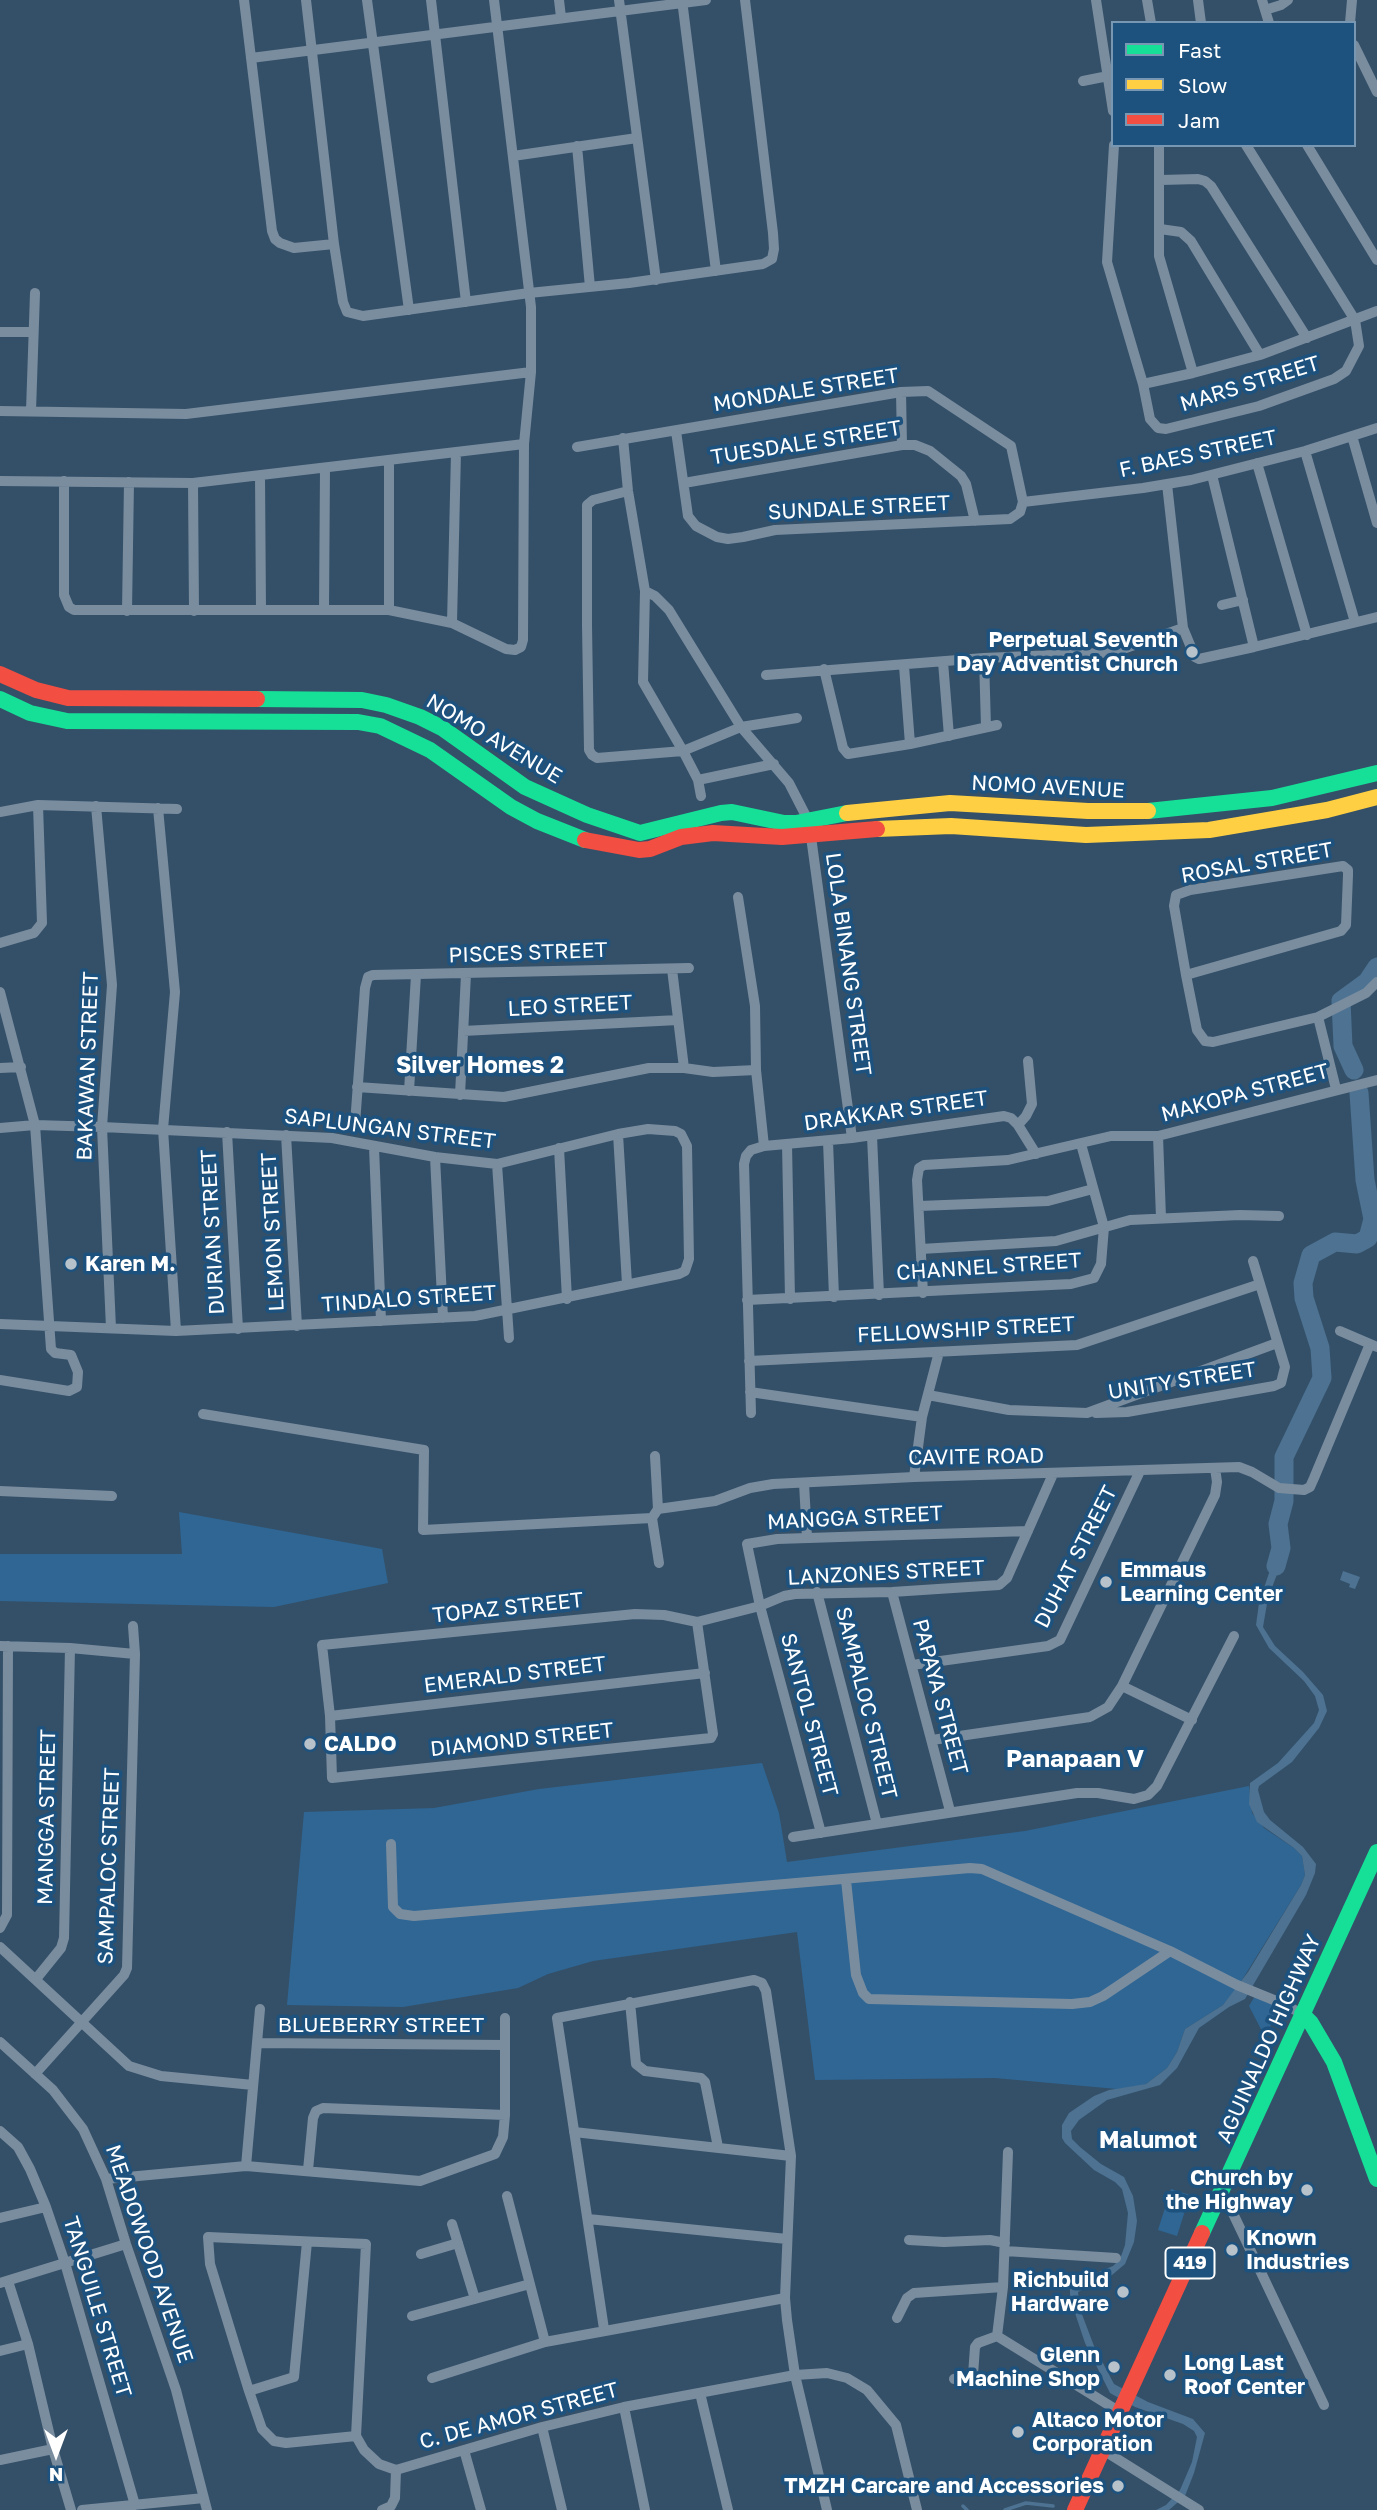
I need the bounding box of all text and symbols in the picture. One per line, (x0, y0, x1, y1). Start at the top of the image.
legend (1111, 21, 1356, 147)
text: Fast (1178, 37, 1221, 63)
text: Slow (1178, 72, 1227, 98)
text: Jam (1178, 107, 1220, 133)
street label: MARS STREET (1177, 351, 1323, 417)
street label: MONDALE STREET (712, 363, 900, 417)
street label: TUESDALE STREET (709, 416, 903, 470)
street label: F. BAES STREET (1117, 425, 1279, 483)
street label: SUNDALE STREET (767, 491, 951, 525)
place label: Perpetual Seventh Day Adventist Church (956, 627, 1178, 677)
marker: Perpetual Seventh Day Adventist Church (1184, 644, 1200, 660)
street label: NOMO AVENUE (422, 689, 566, 789)
street label: NOMO AVENUE (971, 770, 1125, 804)
street label: ROSAL STREET (1179, 837, 1335, 889)
street label: LOLA BINANG STREET (820, 851, 876, 1077)
street label: PISCES STREET (448, 938, 608, 968)
street label: BAKAWAN STREET (72, 971, 104, 1161)
street label: LEO STREET (507, 990, 633, 1022)
district label: Silver Homes 2 (396, 1052, 564, 1080)
street label: MAKOPA STREET (1158, 1059, 1332, 1127)
street label: DRAKKAR STREET (802, 1086, 990, 1136)
street label: SAPLUNGAN STREET (283, 1104, 497, 1154)
street label: DURIAN STREET (196, 1149, 230, 1315)
street label: LEMON STREET (256, 1152, 290, 1312)
street label: CHANNEL STREET (896, 1248, 1082, 1286)
place label: Karen M. (85, 1251, 176, 1277)
marker: Karen M. (63, 1256, 79, 1272)
street label: TINDALO STREET (321, 1280, 497, 1318)
street label: FELLOWSHIP STREET (856, 1312, 1076, 1348)
street label: UNITY STREET (1106, 1357, 1258, 1405)
street label: CAVITE ROAD (908, 1443, 1044, 1471)
street label: DUHAT STREET (1029, 1482, 1123, 1632)
street label: MANGGA STREET (766, 1501, 944, 1535)
street label: LANZONES STREET (787, 1555, 985, 1591)
place label: Emmaus Learning Center (1120, 1557, 1283, 1607)
marker: Emmaus Learning Center (1098, 1574, 1114, 1590)
street label: TOPAZ STREET (431, 1588, 585, 1628)
street label: SAMPALOC STREET (830, 1604, 902, 1802)
street label: PAPAYA STREET (907, 1616, 973, 1778)
street label: SANTOL STREET (775, 1631, 843, 1799)
street label: EMERALD STREET (422, 1651, 608, 1699)
street label: DIAMOND STREET (429, 1718, 615, 1762)
street label: MANGGA STREET (33, 1729, 61, 1905)
place label: CALDO (324, 1731, 397, 1757)
marker: CALDO (302, 1736, 318, 1752)
district label: Panapaan V (1006, 1745, 1144, 1773)
street label: SAMPALOC STREET (93, 1767, 125, 1965)
street label: AGUINALDO HIGHWAY (1212, 1931, 1326, 2147)
street label: BLUEBERRY STREET (278, 2012, 484, 2038)
district label: Malumot (1099, 2127, 1197, 2155)
street label: MEADOWOOD AVENUE (100, 2142, 198, 2366)
place label: Church by the Highway (1166, 2165, 1293, 2215)
marker: Church by the Highway (1299, 2182, 1315, 2198)
street label: TANGUILE STREET (58, 2214, 136, 2400)
place label: Known Industries (1246, 2225, 1349, 2275)
marker: Known Industries (1224, 2242, 1240, 2258)
road number: 419 (1166, 2248, 1214, 2278)
place label: Richbuild Hardware (1011, 2267, 1109, 2317)
marker: Richbuild Hardware (1115, 2284, 1131, 2300)
place label: Glenn Machine Shop (956, 2342, 1100, 2392)
place label: Long Last Roof Center (1184, 2350, 1305, 2400)
marker: Glenn Machine Shop (1106, 2359, 1122, 2375)
marker: Long Last Roof Center (1162, 2367, 1178, 2383)
street label: C. DE AMOR STREET (417, 2377, 621, 2455)
place label: Altaco Motor Corporation (1032, 2407, 1164, 2457)
north arrow (21, 2419, 91, 2489)
marker: Altaco Motor Corporation (1010, 2424, 1026, 2440)
text: N (49, 2464, 63, 2487)
place label: TMZH Carcare and Accessories (784, 2473, 1104, 2499)
marker: TMZH Carcare and Accessories (1110, 2478, 1126, 2494)

